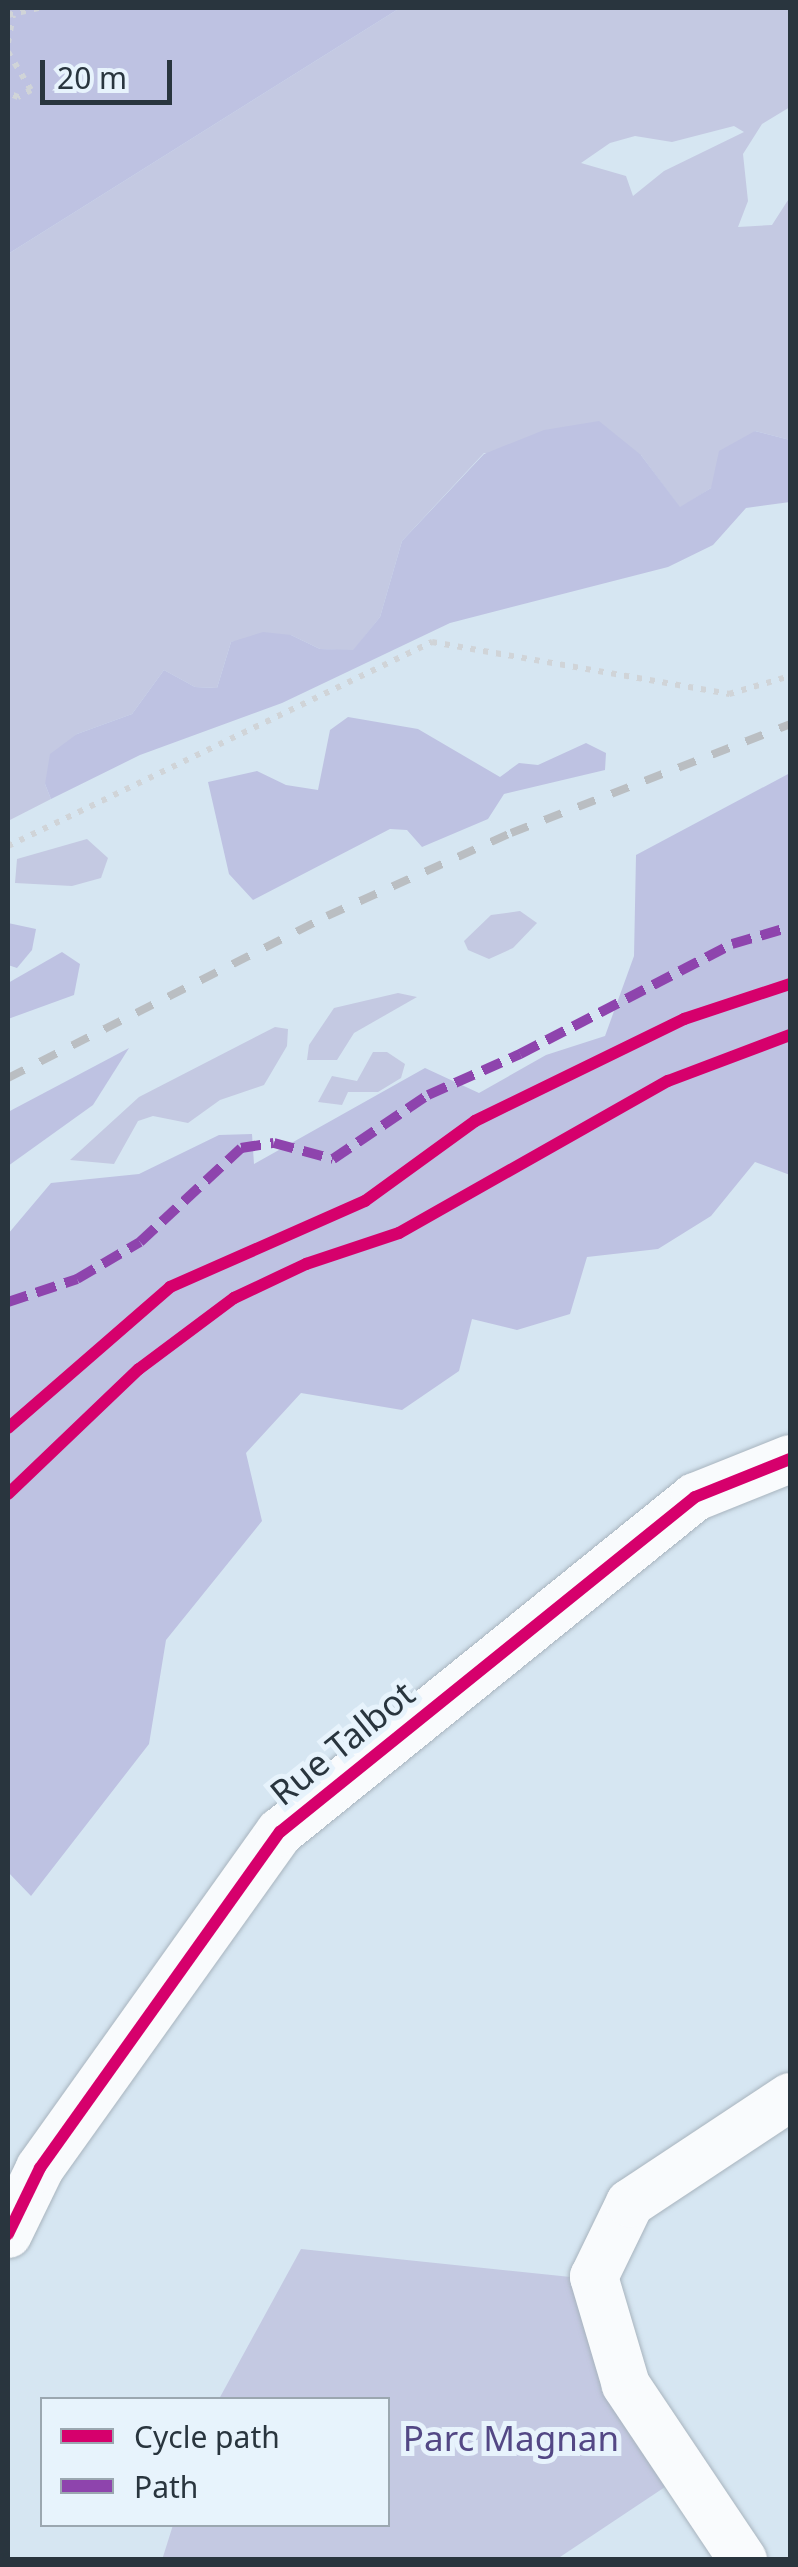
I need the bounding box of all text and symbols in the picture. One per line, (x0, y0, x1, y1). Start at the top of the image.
scale bar (45, 40, 178, 102)
text: 20 m (57, 57, 127, 98)
street label: Rue Talbot (262, 1672, 422, 1814)
legend (40, 2397, 390, 2527)
text: Cycle path (134, 2416, 280, 2457)
park label: Parc Magnan (403, 2417, 619, 2459)
text: Path (134, 2466, 198, 2507)

